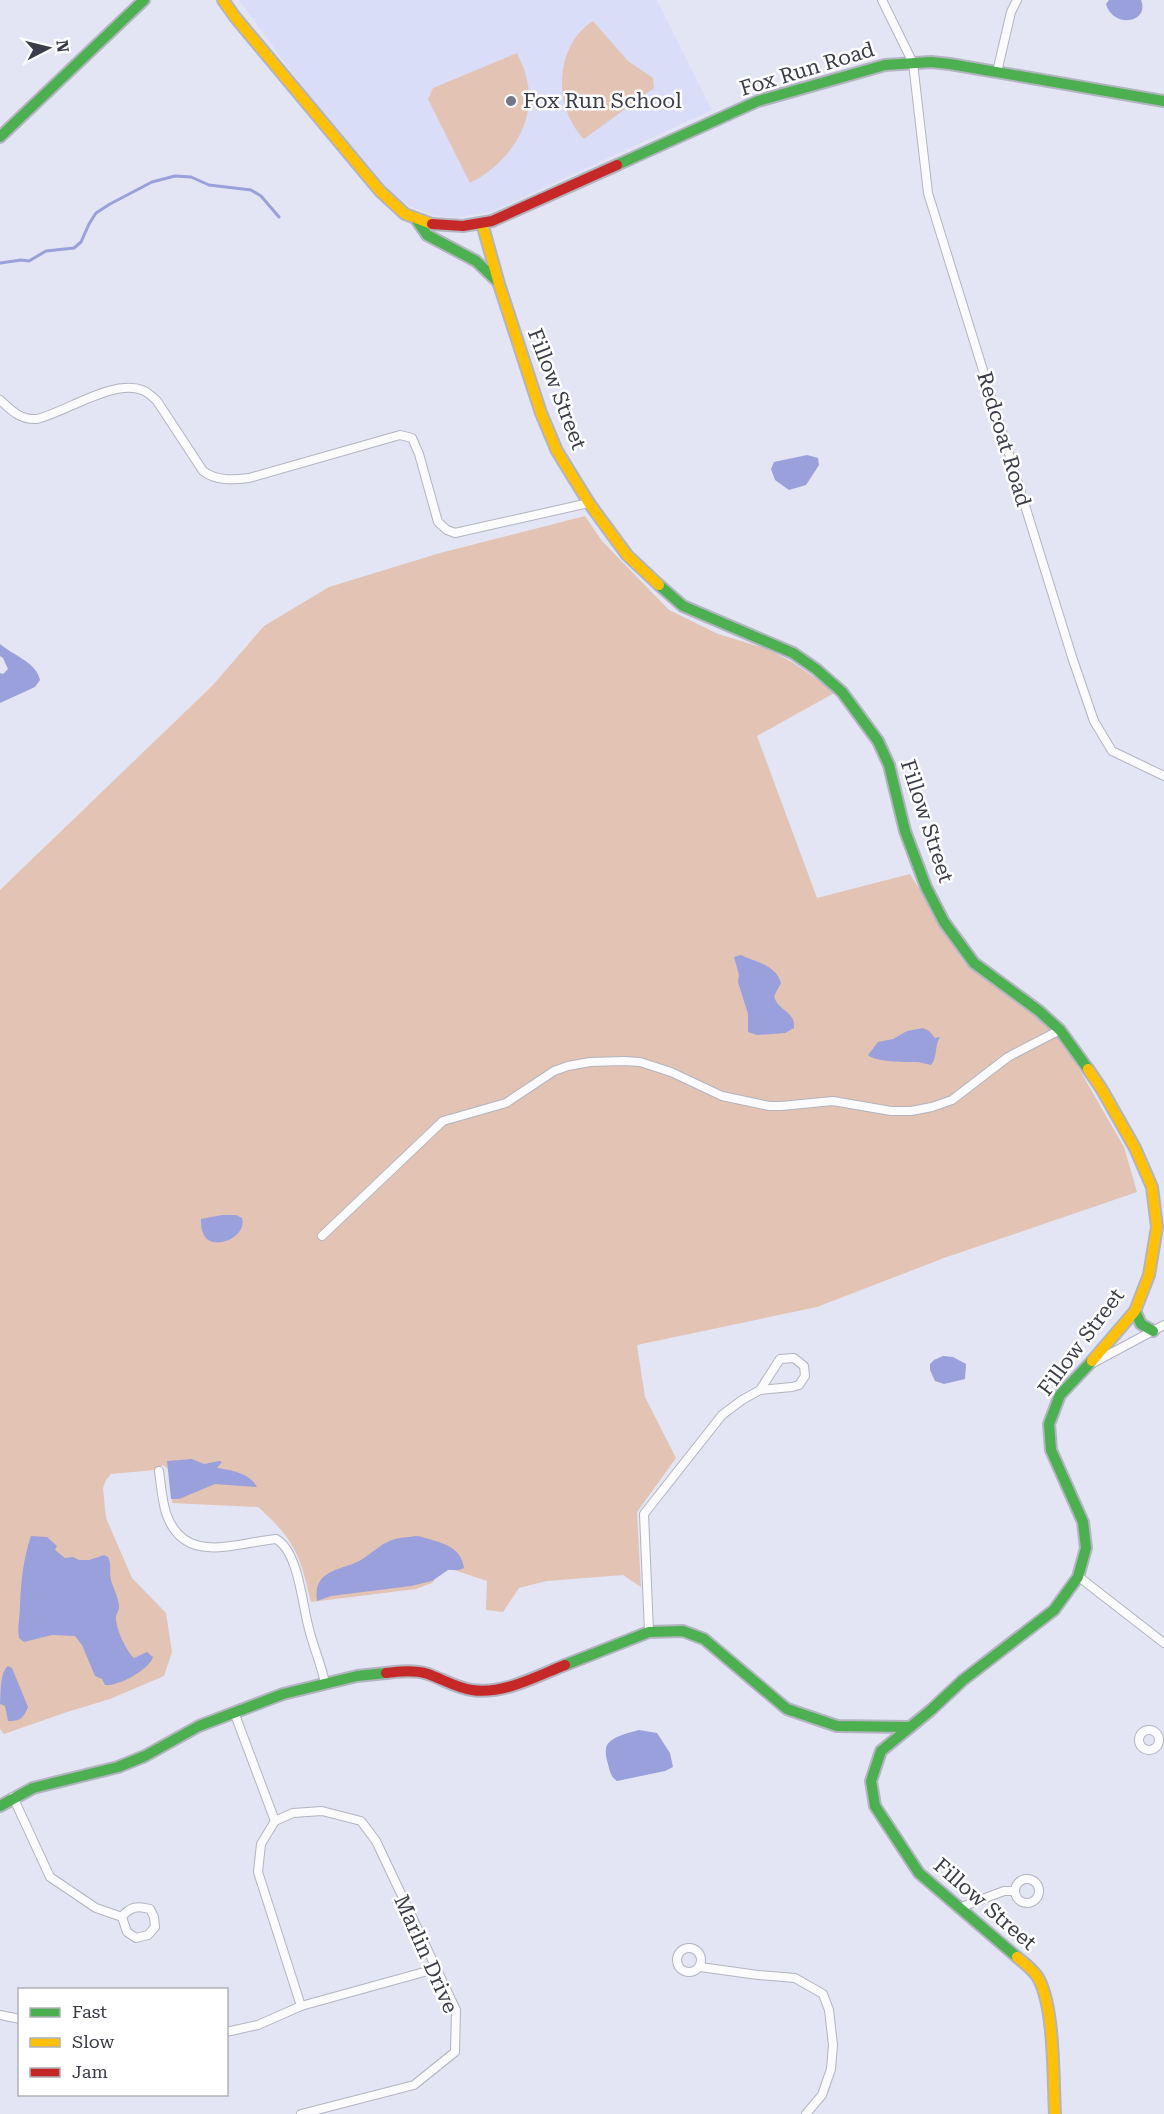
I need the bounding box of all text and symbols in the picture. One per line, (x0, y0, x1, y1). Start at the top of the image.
north arrow (18, 18, 78, 78)
street label: Fox Run Road (737, 37, 878, 101)
text: N (52, 39, 73, 54)
place label: Fox Run School (523, 89, 682, 113)
marker: Fox Run School (504, 94, 518, 108)
street label: Fillow Street (523, 325, 591, 453)
street label: Redcoat Road (972, 369, 1036, 510)
street label: Fillow Street (896, 757, 958, 886)
street label: Fillow Street (1033, 1284, 1129, 1400)
street label: Fillow Street (929, 1853, 1041, 1955)
street label: Marlin Drive (389, 1891, 463, 2017)
legend (18, 1988, 228, 2096)
text: Fast (72, 2001, 107, 2022)
text: Slow (72, 2031, 114, 2052)
text: Jam (72, 2061, 108, 2082)

